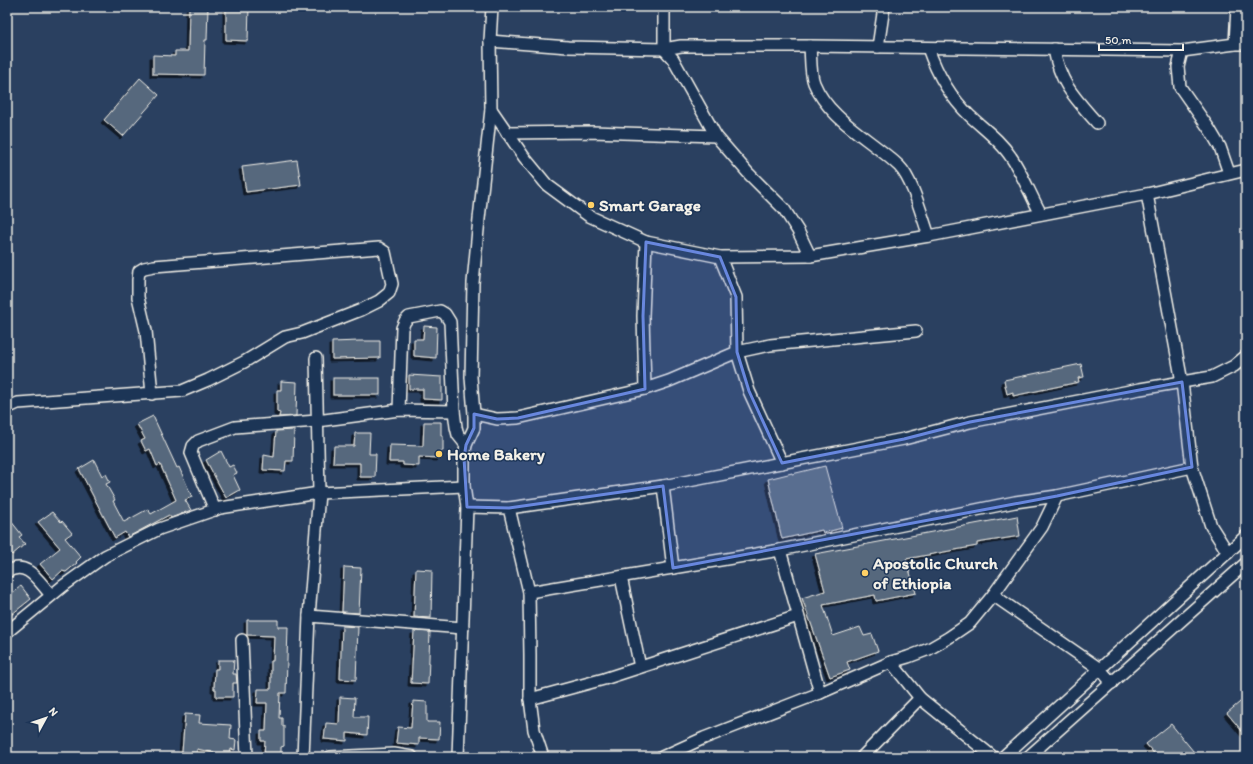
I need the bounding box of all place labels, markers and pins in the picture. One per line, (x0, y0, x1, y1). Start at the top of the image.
place label: Smart Garage (599, 195, 701, 216)
marker: Smart Garage (586, 200, 596, 210)
place label: Home Bakery (447, 444, 546, 465)
marker: Home Bakery (434, 449, 444, 459)
place label: Apostolic Church of Ethiopia (872, 553, 999, 594)
marker: Apostolic Church of Ethiopia (860, 568, 870, 578)

